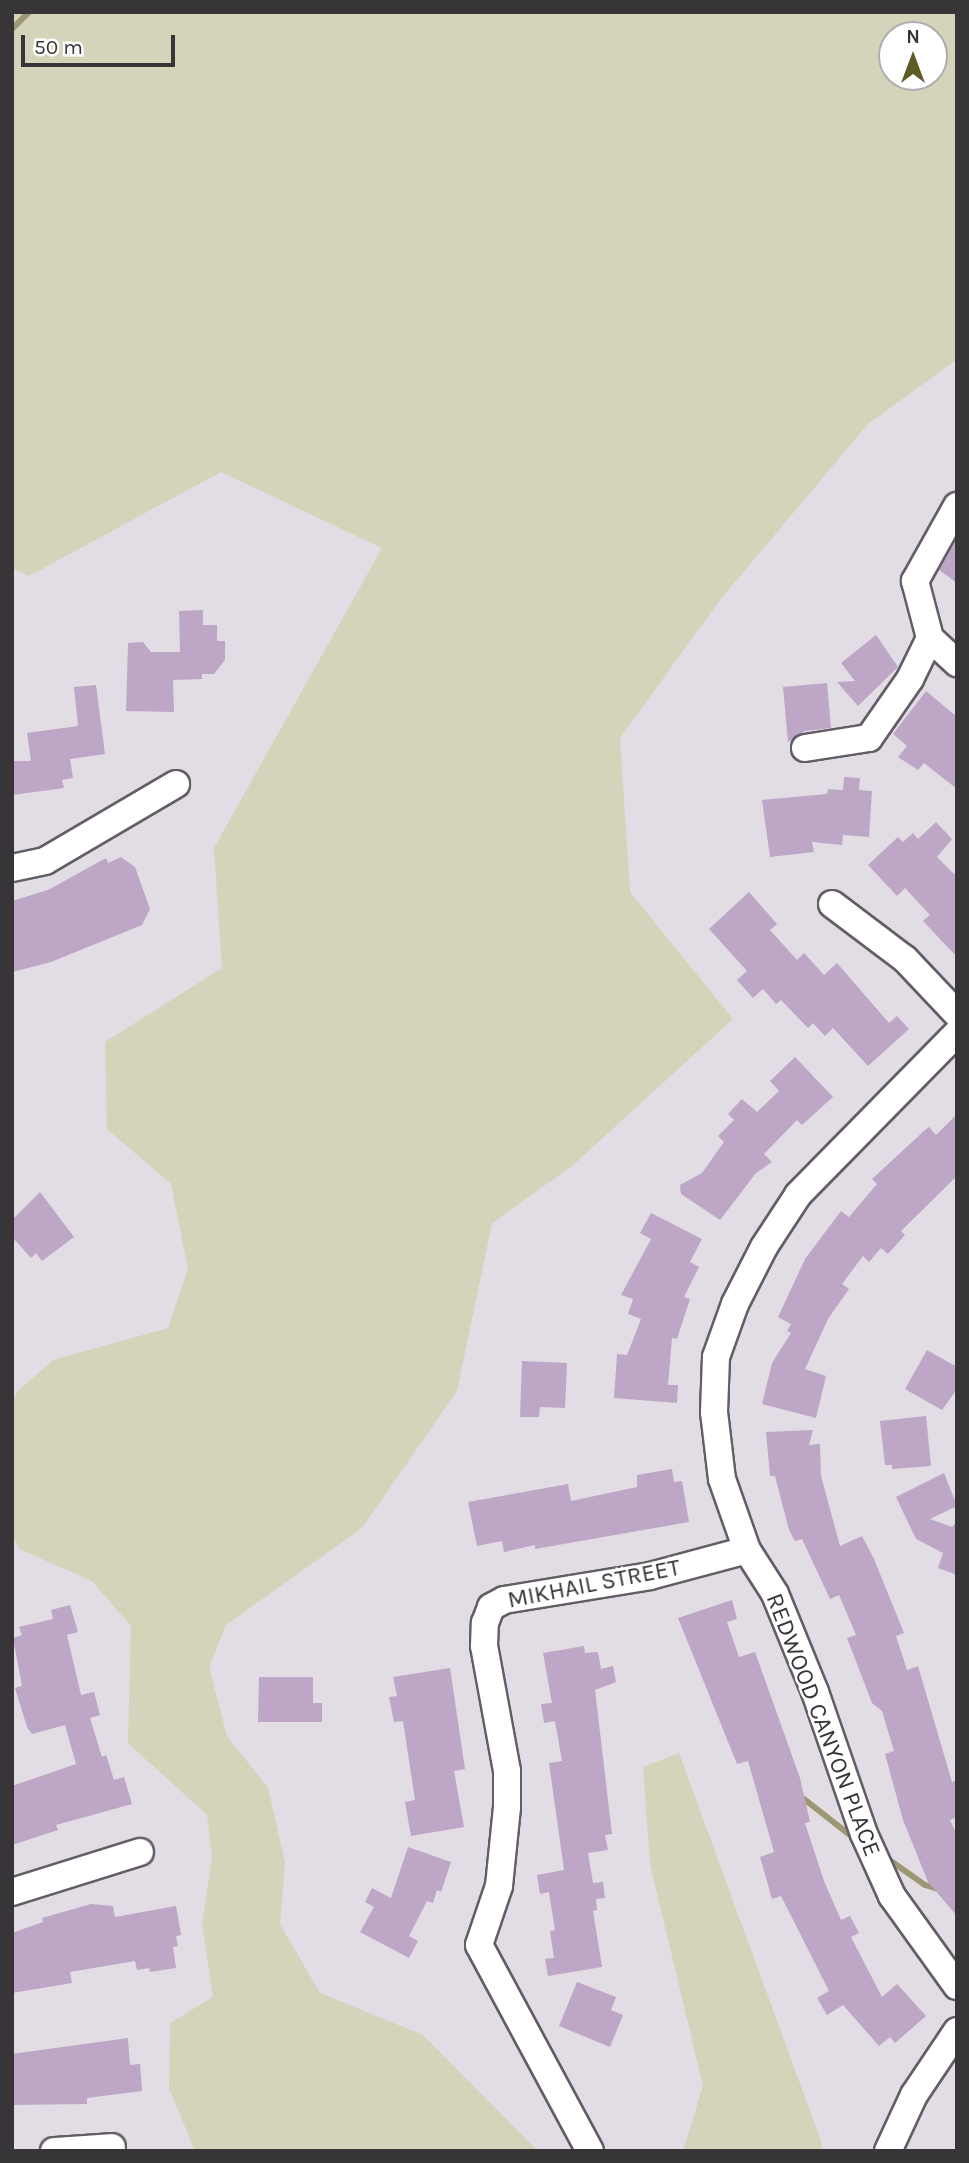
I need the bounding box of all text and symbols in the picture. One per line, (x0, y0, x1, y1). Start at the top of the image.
scale bar (24, 21, 178, 65)
north arrow (878, 21, 948, 91)
text: N (906, 26, 920, 48)
text: 50 m (34, 35, 83, 59)
street label: MIKHAIL STREET (505, 1553, 683, 1615)
street label: REDWOOD CANYON PLACE (759, 1589, 887, 1861)

